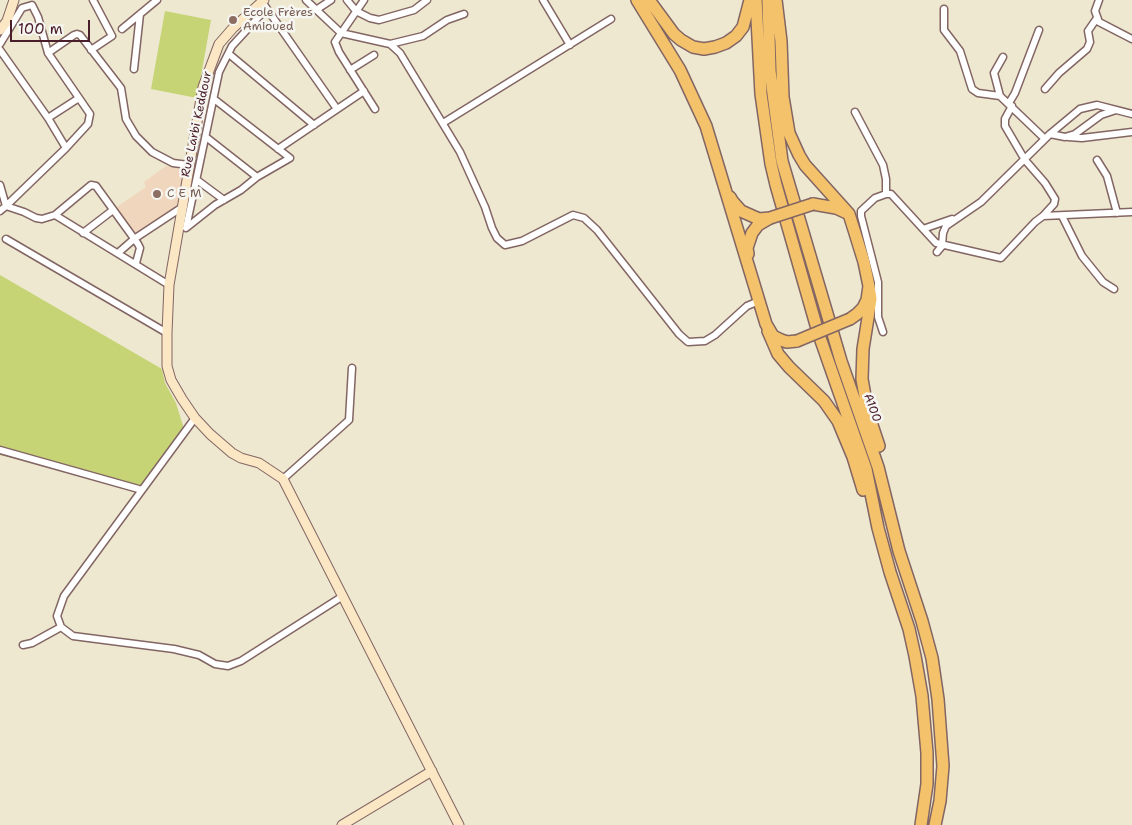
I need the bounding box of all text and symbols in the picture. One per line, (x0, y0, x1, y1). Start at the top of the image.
place label: Ecole Frères Amioued (243, 6, 313, 34)
scale bar (12, 10, 92, 42)
marker: Ecole Frères Amioued (227, 14, 239, 26)
text: 100 m (18, 19, 63, 39)
street label: Rue Larbi Keddour (179, 70, 215, 178)
place label: C E M (167, 187, 202, 201)
marker: C E M (151, 188, 163, 200)
street label: A100 (860, 392, 884, 424)

